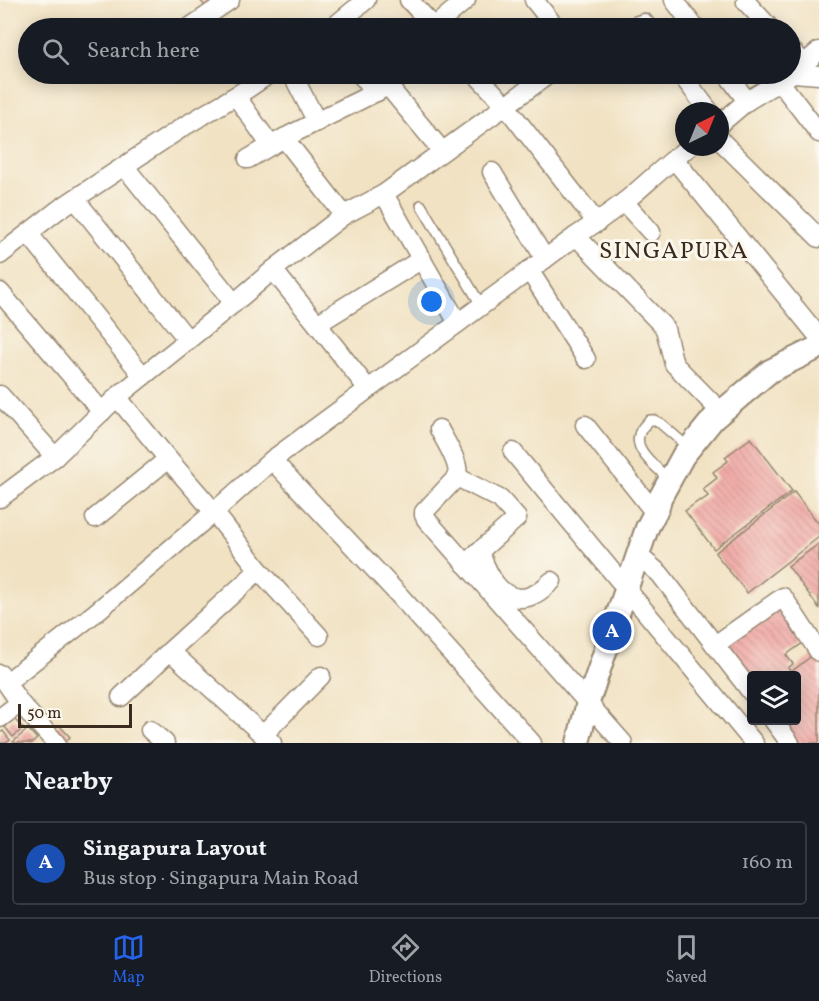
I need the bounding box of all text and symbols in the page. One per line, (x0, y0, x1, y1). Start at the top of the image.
search box (18, 18, 801, 84)
icon: search (39, 35, 72, 68)
text: Search here (87, 36, 200, 67)
north arrow (675, 102, 729, 156)
district label: SINGAPURA (599, 235, 749, 269)
your location (417, 287, 446, 316)
pin: A (592, 608, 632, 654)
map controls (747, 671, 801, 725)
button: layers (747, 671, 801, 725)
scale bar (18, 701, 132, 728)
text: 50 m (27, 703, 61, 725)
text: Nearby (24, 764, 113, 800)
text: Singapura Layout (83, 834, 267, 865)
text: A (38, 849, 53, 877)
text: 160 m (741, 849, 793, 877)
text: Bus stop · Singapura Main Road (83, 865, 359, 893)
tab: Map (112, 931, 145, 989)
tab: Directions (369, 931, 442, 989)
tab: Saved (666, 931, 707, 989)

